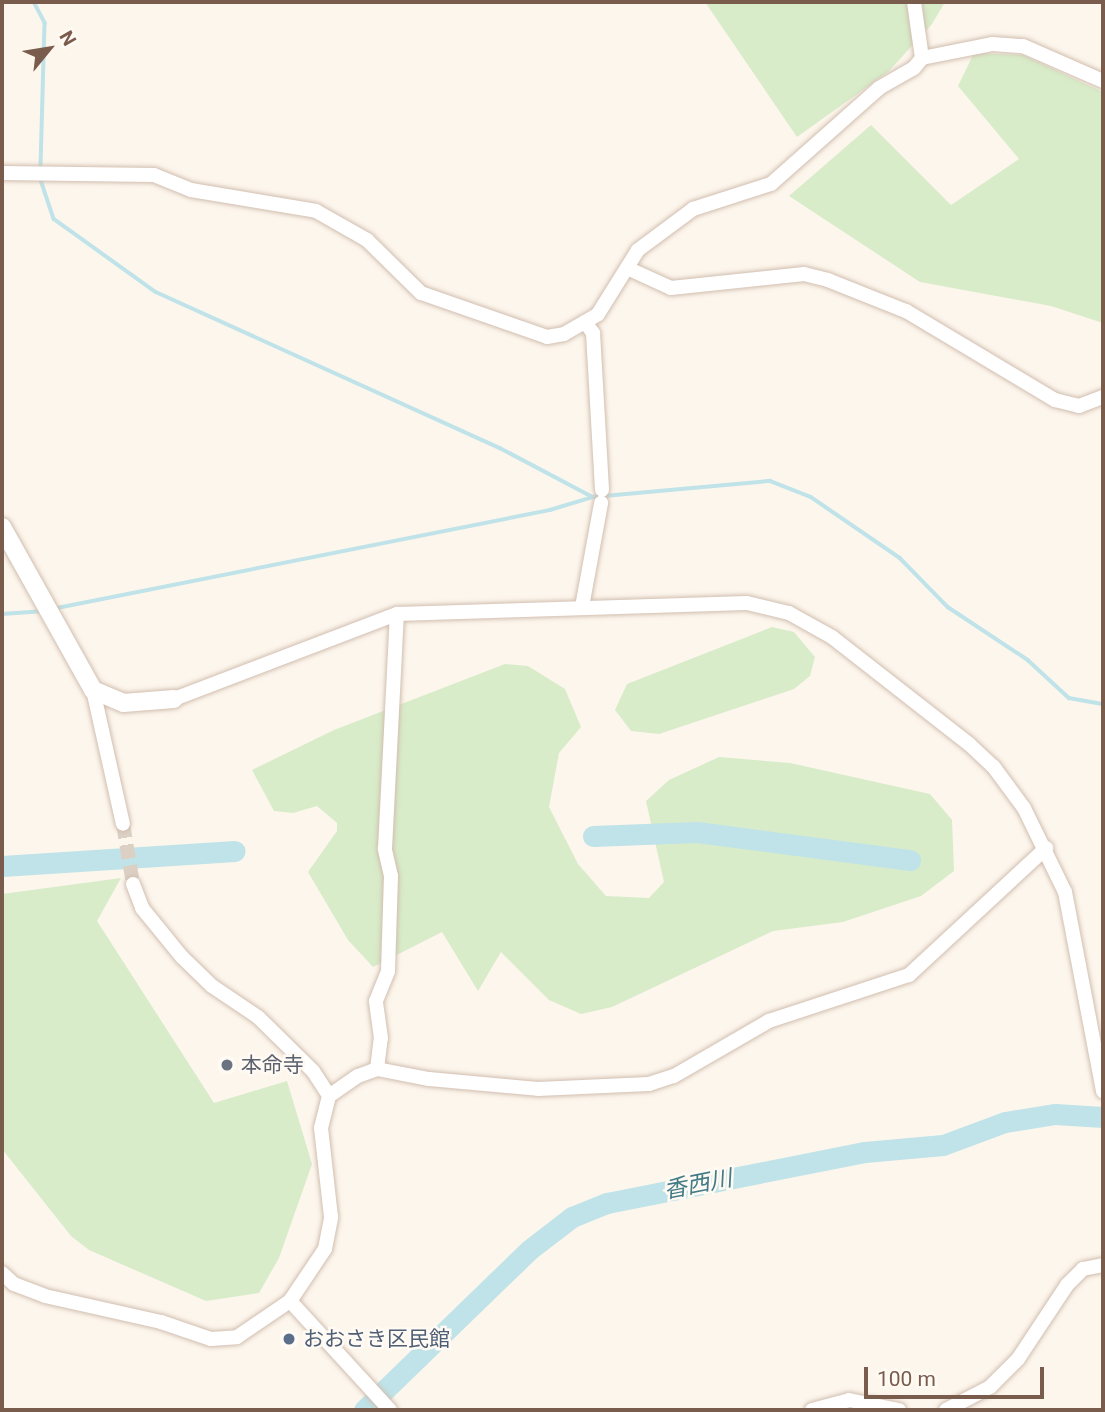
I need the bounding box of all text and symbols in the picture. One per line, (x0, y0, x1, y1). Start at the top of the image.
north arrow (14, 14, 84, 84)
text: N (54, 27, 81, 50)
place label: 本命寺 (241, 1052, 304, 1078)
marker: 本命寺 (219, 1057, 235, 1073)
water label: 香西川 (662, 1165, 734, 1205)
place label: おおさき区民館 (303, 1326, 450, 1352)
marker: おおさき区民館 (281, 1331, 297, 1347)
scale bar (867, 1352, 1047, 1396)
text: 100 m (877, 1367, 936, 1391)

